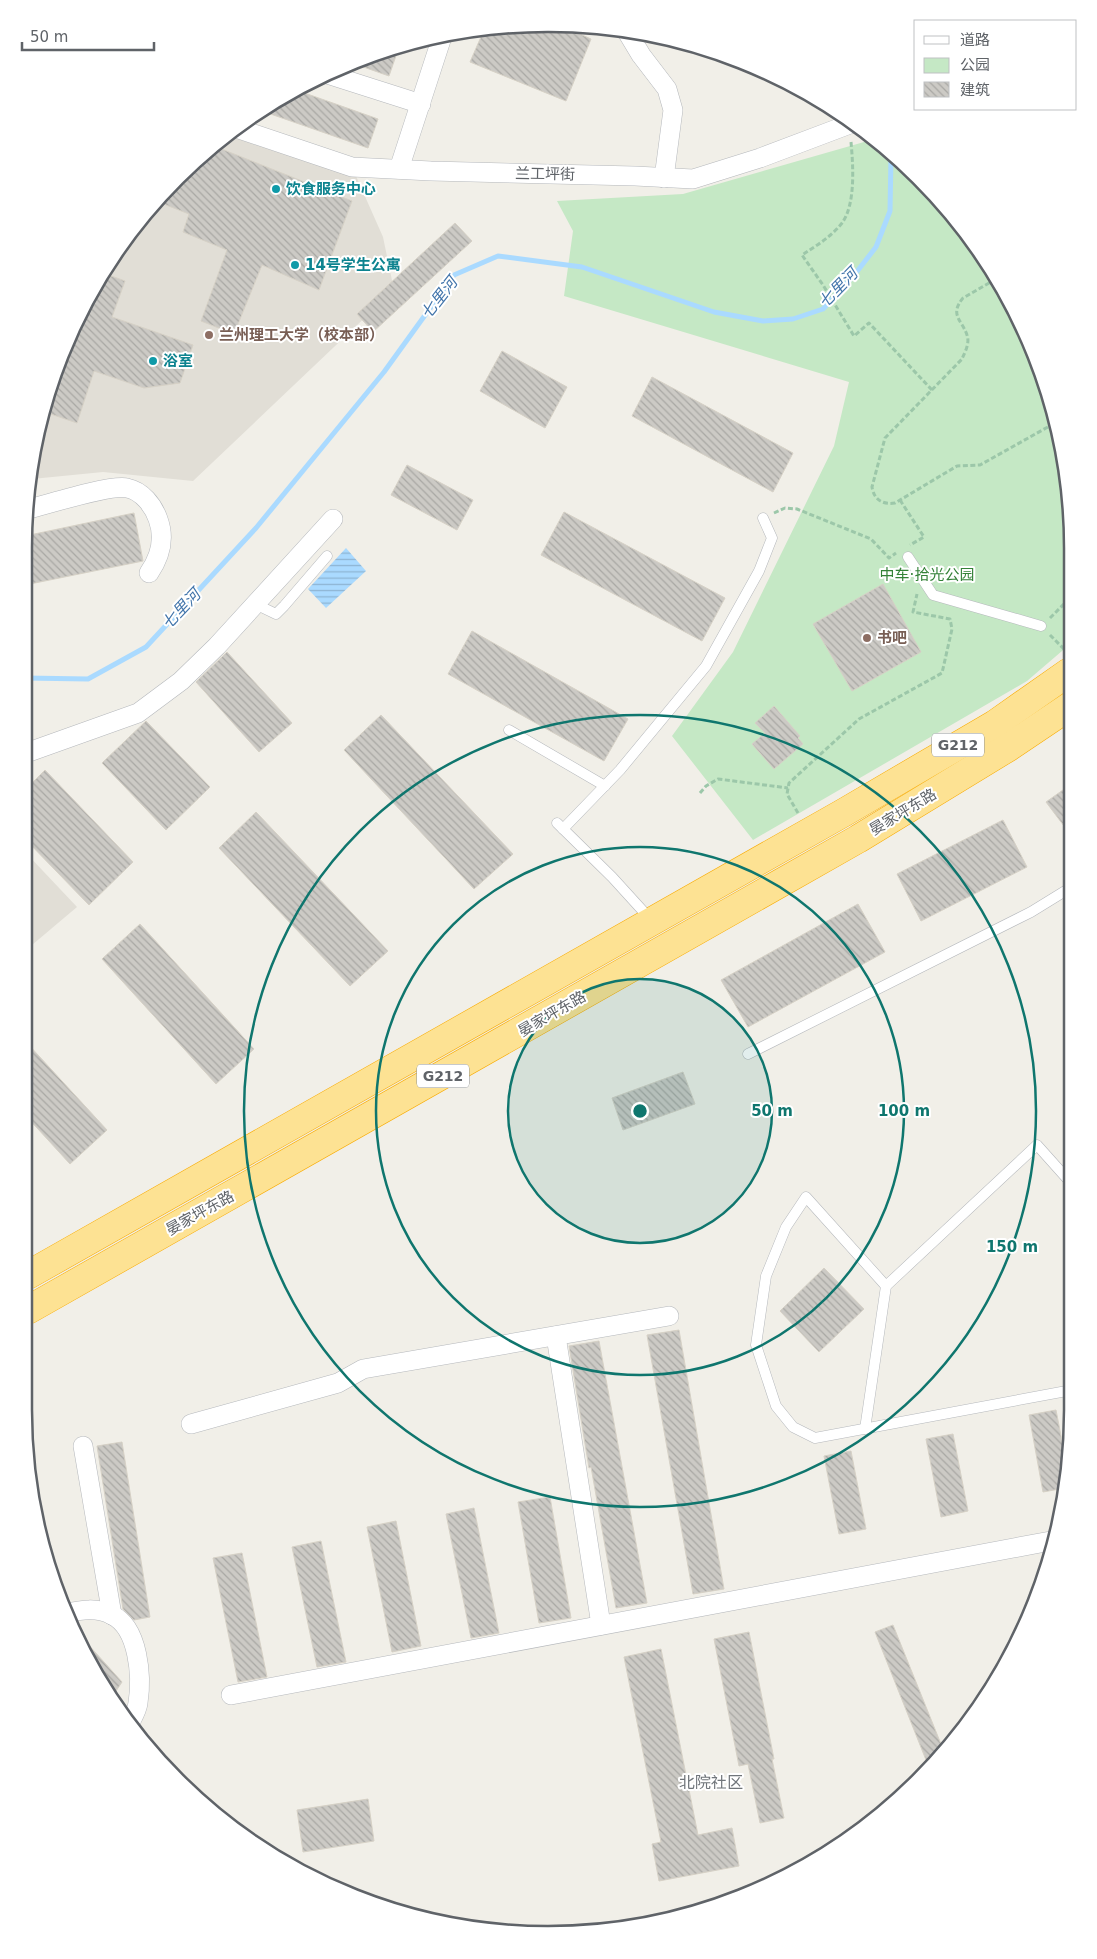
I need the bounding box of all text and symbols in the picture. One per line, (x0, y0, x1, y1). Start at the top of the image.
scale bar (22, 20, 155, 52)
legend (914, 20, 1077, 110)
text: 50 m (30, 28, 68, 46)
text: 道路 (960, 31, 990, 49)
text: 公园 (960, 56, 990, 74)
text: 建筑 (960, 81, 990, 99)
street label: 兰工坪街 (515, 164, 575, 184)
place label: 饮食服务中心 (286, 180, 376, 198)
marker: 饮食服务中心 (270, 183, 282, 195)
place label: 14号学生公寓 (305, 256, 401, 274)
marker: 14号学生公寓 (289, 259, 301, 271)
water label: 七里河 (814, 262, 864, 312)
water label: 七里河 (417, 271, 463, 323)
place label: 兰州理工大学（校本部） (219, 326, 384, 344)
marker: 兰州理工大学（校本部） (203, 329, 215, 341)
place label: 浴室 (163, 352, 193, 370)
marker: 浴室 (147, 355, 159, 367)
park label: 中车·拾光公园 (880, 566, 974, 584)
water label: 七里河 (158, 583, 206, 633)
place label: 书吧 (877, 629, 907, 647)
marker: 书吧 (861, 632, 873, 644)
road number: G212 (932, 734, 984, 756)
street label: 晏家坪东路 (866, 785, 940, 839)
street label: 晏家坪东路 (515, 987, 589, 1041)
road number: G212 (417, 1064, 469, 1088)
centre of rings (631, 1102, 649, 1120)
text: 50 m (751, 1102, 793, 1120)
text: 100 m (878, 1102, 930, 1120)
street label: 晏家坪东路 (163, 1187, 237, 1239)
text: 150 m (986, 1238, 1038, 1256)
district label: 北院社区 (679, 1773, 743, 1792)

